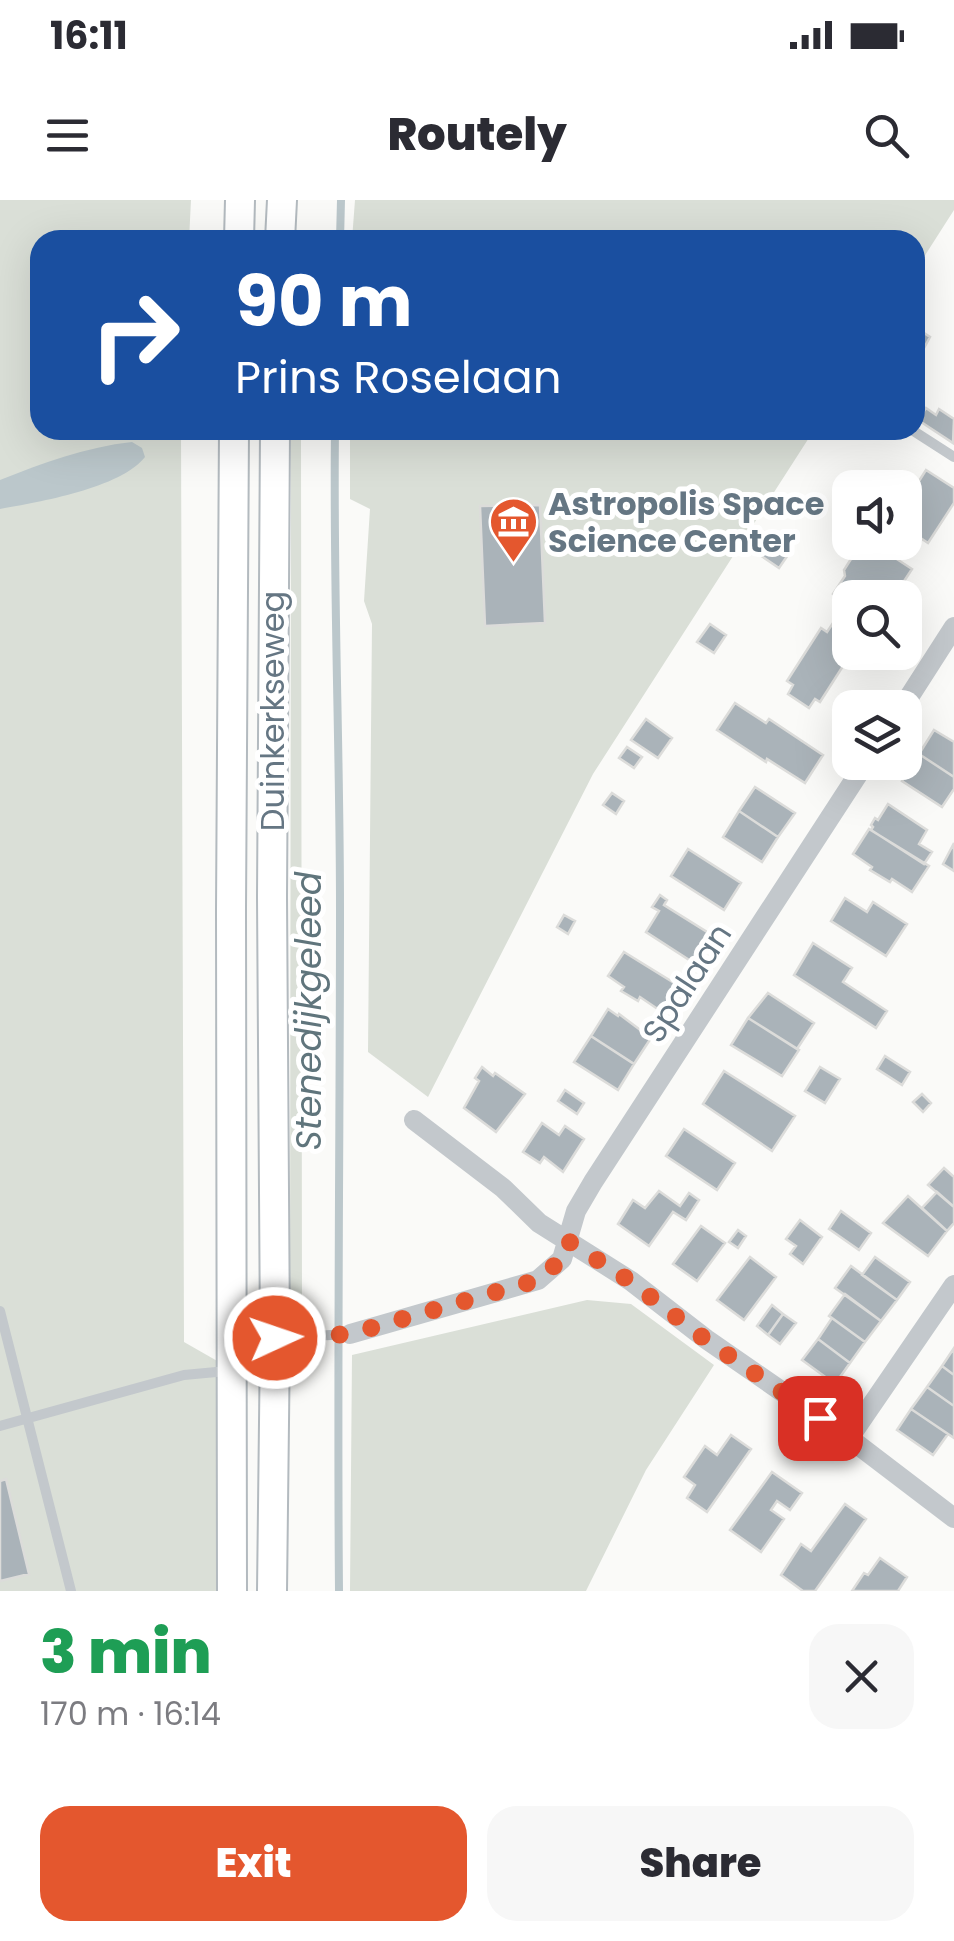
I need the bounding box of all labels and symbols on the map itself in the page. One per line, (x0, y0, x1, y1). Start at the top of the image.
place label: Astropolis Space Science Center (548, 481, 824, 563)
museum icon: Astropolis Space Science Center (487, 496, 539, 564)
street label: Duinkerkseweg (250, 591, 295, 831)
water label: Stenedijkgeleed (284, 871, 333, 1150)
street label: Spalaan (631, 914, 742, 1051)
position arrow (223, 1286, 327, 1390)
pin (778, 1376, 863, 1461)

